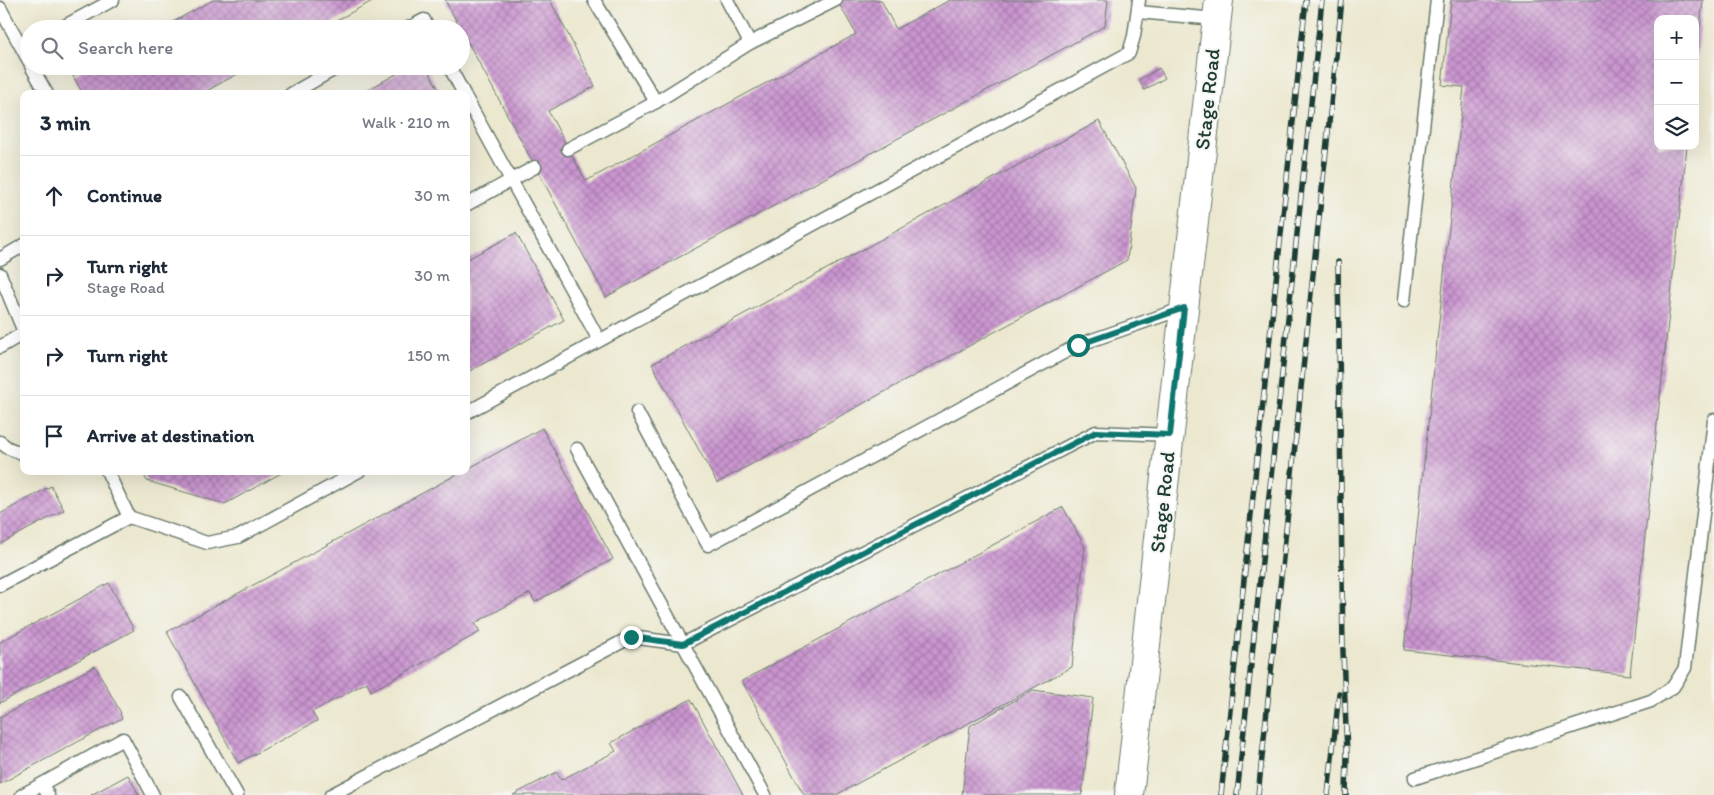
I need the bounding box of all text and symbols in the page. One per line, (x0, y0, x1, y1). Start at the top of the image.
map controls (1654, 15, 1699, 150)
button: + (1654, 15, 1699, 60)
search box (20, 20, 470, 75)
icon: search (38, 34, 66, 62)
text: Search here (78, 36, 173, 59)
street label: Stage Road (1189, 46, 1225, 151)
button: − (1654, 60, 1699, 105)
button: layers (1654, 105, 1699, 150)
text: 3 min (40, 110, 90, 135)
text: Walk · 210 m (362, 113, 450, 132)
icon: ahead (40, 182, 68, 210)
text: Continue (87, 184, 162, 207)
text: 30 m (414, 186, 450, 205)
text: Turn right (87, 255, 168, 278)
icon: right (40, 262, 68, 290)
text: 30 m (414, 266, 450, 285)
text: Stage Road (87, 278, 165, 297)
route start (1067, 334, 1090, 357)
icon: right (40, 342, 68, 370)
text: Turn right (87, 344, 168, 367)
text: 150 m (407, 346, 450, 365)
icon: arrive (40, 422, 68, 450)
text: Arrive at destination (87, 424, 254, 447)
street label: Stage Road (1144, 449, 1180, 554)
route end (620, 626, 643, 649)

